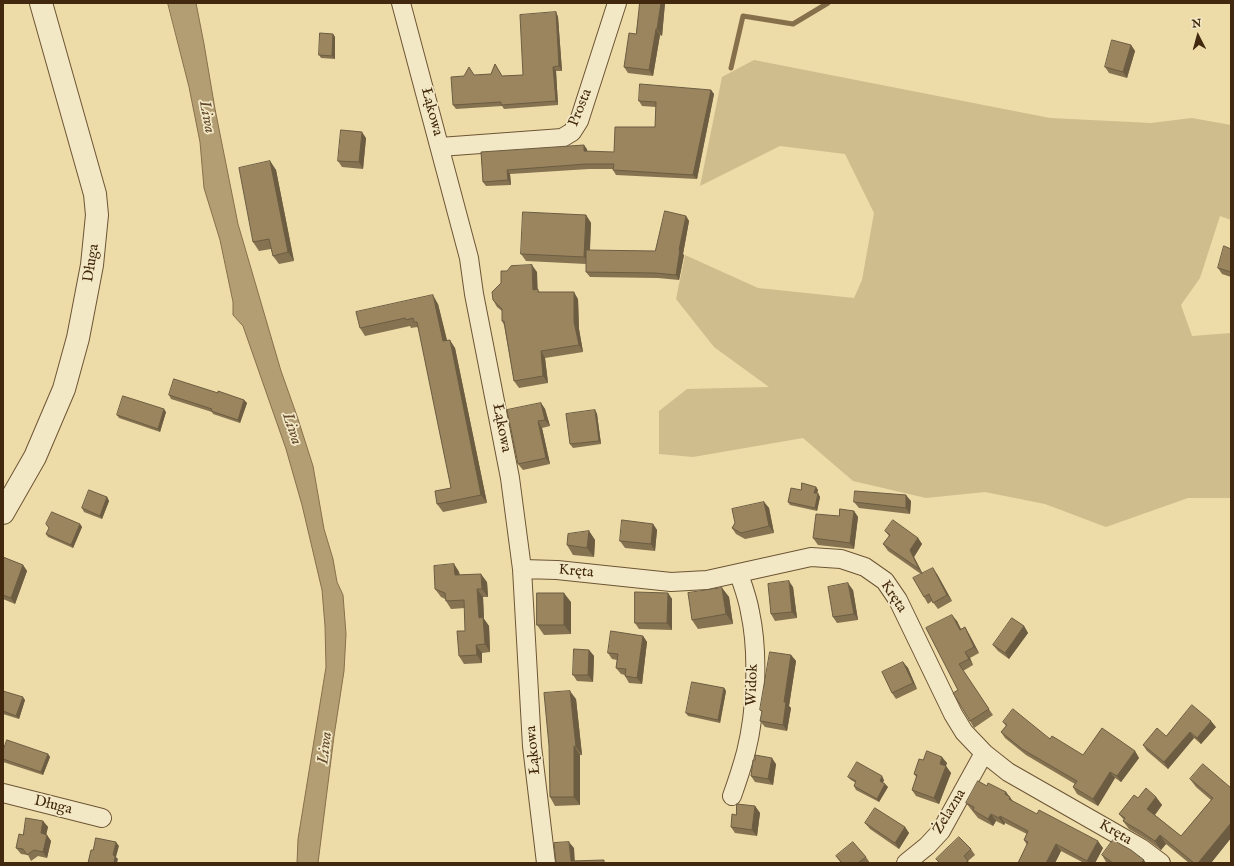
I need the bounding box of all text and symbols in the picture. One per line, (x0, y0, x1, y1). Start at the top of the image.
north arrow (1178, 16, 1218, 56)
text: N (1191, 17, 1202, 32)
street label: Łąkowa (416, 86, 446, 138)
street label: Prosta (565, 86, 597, 130)
water label: Liwa (193, 99, 219, 135)
street label: Długa (80, 243, 104, 283)
street label: Łąkowa (487, 402, 515, 454)
water label: Liwa (277, 410, 305, 448)
street label: Kręta (558, 562, 594, 582)
street label: Kręta (876, 578, 910, 616)
street label: Widok (743, 664, 763, 706)
street label: Łąkowa (523, 725, 545, 775)
water label: Liwa (314, 731, 338, 765)
street label: Żelazna (930, 786, 970, 838)
street label: Długa (32, 793, 74, 819)
street label: Kręta (1095, 816, 1135, 850)

